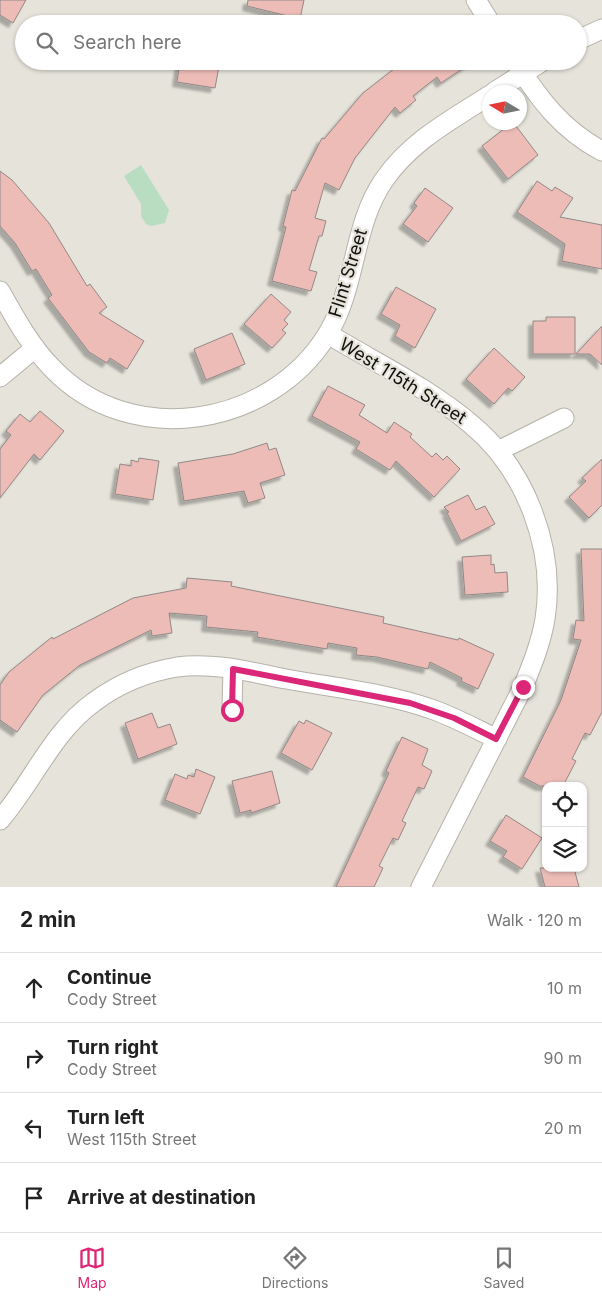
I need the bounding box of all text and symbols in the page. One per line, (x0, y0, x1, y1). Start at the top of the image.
search box (15, 15, 587, 70)
icon: search (33, 29, 61, 57)
text: Search here (73, 31, 182, 54)
north arrow (482, 85, 527, 130)
street label: Flint Street (324, 226, 371, 320)
street label: West 115th Street (336, 333, 471, 428)
route end (512, 676, 535, 699)
route start (221, 699, 244, 722)
map controls (542, 782, 587, 872)
button: locate (542, 782, 587, 827)
button: layers (542, 827, 587, 872)
text: 2 min (20, 907, 76, 932)
text: Walk · 120 m (487, 910, 582, 930)
text: Continue (67, 966, 152, 989)
icon: ahead (20, 974, 48, 1002)
text: 10 m (547, 978, 582, 998)
text: Cody Street (67, 989, 157, 1009)
text: Turn right (67, 1036, 158, 1059)
icon: right (20, 1044, 48, 1072)
text: 90 m (543, 1048, 582, 1068)
text: Cody Street (67, 1059, 157, 1079)
text: Turn left (67, 1106, 145, 1129)
icon: left (20, 1114, 48, 1142)
text: 20 m (544, 1118, 582, 1138)
text: West 115th Street (67, 1129, 197, 1149)
icon: arrive (20, 1184, 48, 1212)
text: Arrive at destination (67, 1186, 256, 1209)
tab: Map (78, 1244, 107, 1291)
tab: Directions (262, 1244, 328, 1291)
tab: Saved (483, 1244, 524, 1291)

